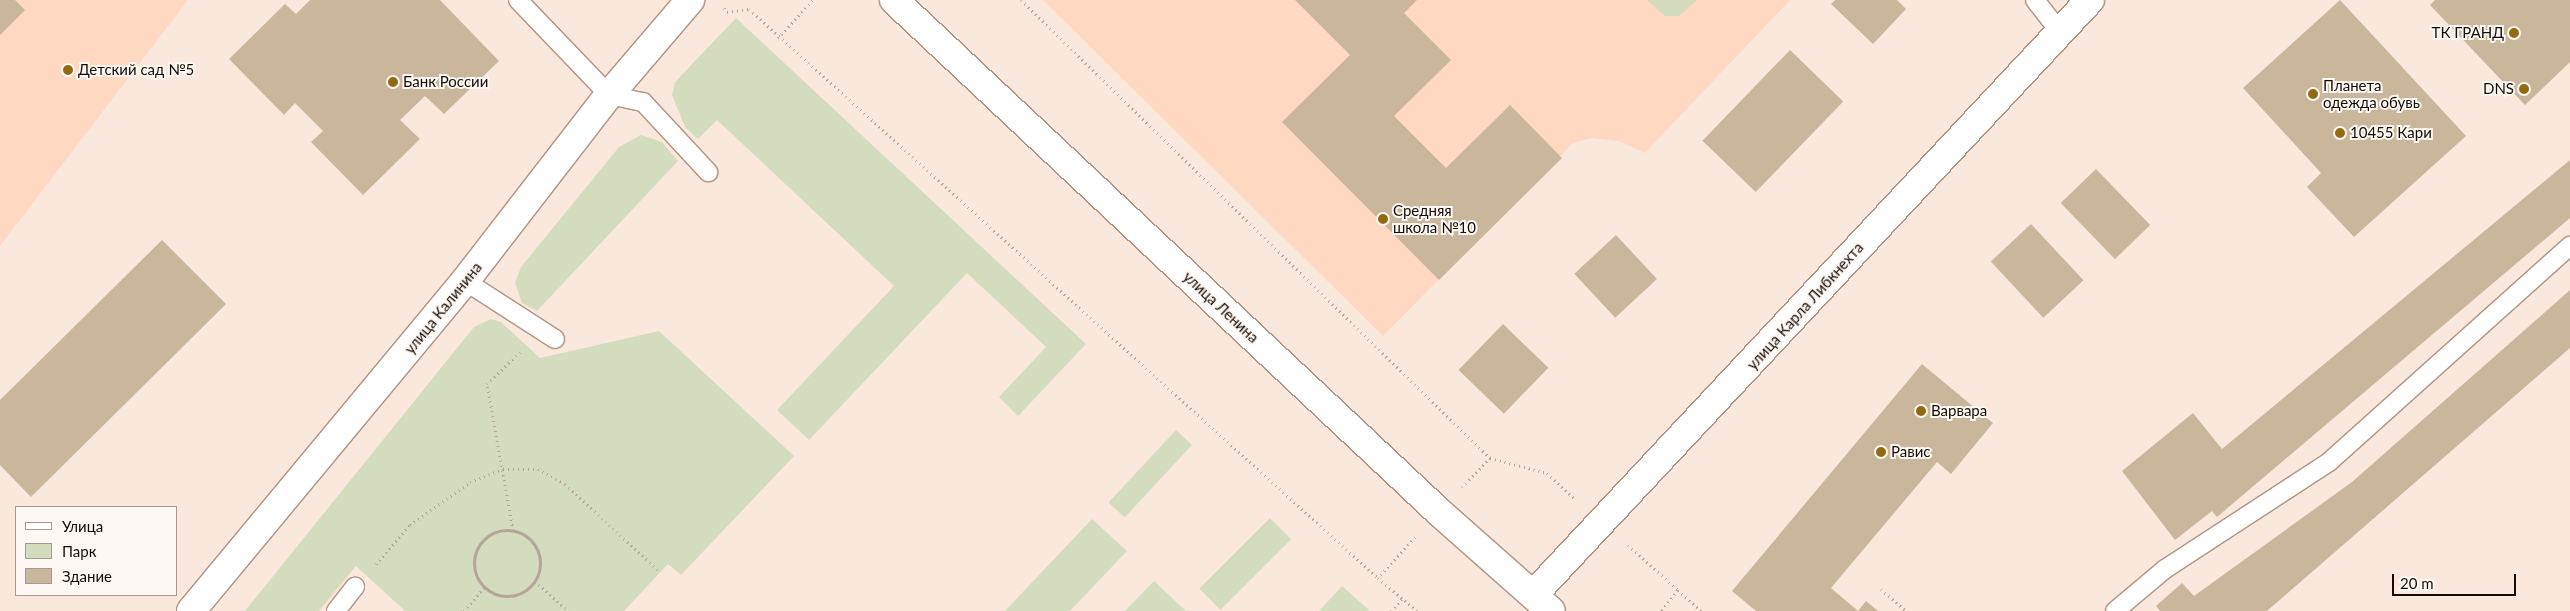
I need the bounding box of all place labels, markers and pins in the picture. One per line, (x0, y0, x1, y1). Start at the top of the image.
place label: ТК ГРАНД (2432, 24, 2504, 42)
marker: ТК ГРАНД (2508, 27, 2520, 39)
place label: Детский сад №5 (78, 61, 194, 79)
marker: Детский сад №5 (62, 64, 74, 76)
place label: Банк России (403, 73, 488, 91)
marker: Банк России (387, 76, 399, 88)
place label: Планета одежда обувь (2323, 76, 2420, 111)
place label: DNS (2483, 80, 2514, 98)
marker: DNS (2518, 83, 2530, 95)
marker: Планета одежда обувь (2307, 88, 2319, 100)
place label: 10455 Кари (2350, 124, 2432, 142)
marker: 10455 Кари (2334, 127, 2346, 139)
place label: Средняя школа №10 (1393, 201, 1476, 236)
marker: Средняя школа №10 (1377, 213, 1389, 225)
place label: Варвара (1931, 402, 1987, 420)
marker: Варвара (1915, 405, 1927, 417)
place label: Равис (1891, 443, 1930, 461)
marker: Равис (1875, 446, 1887, 458)

